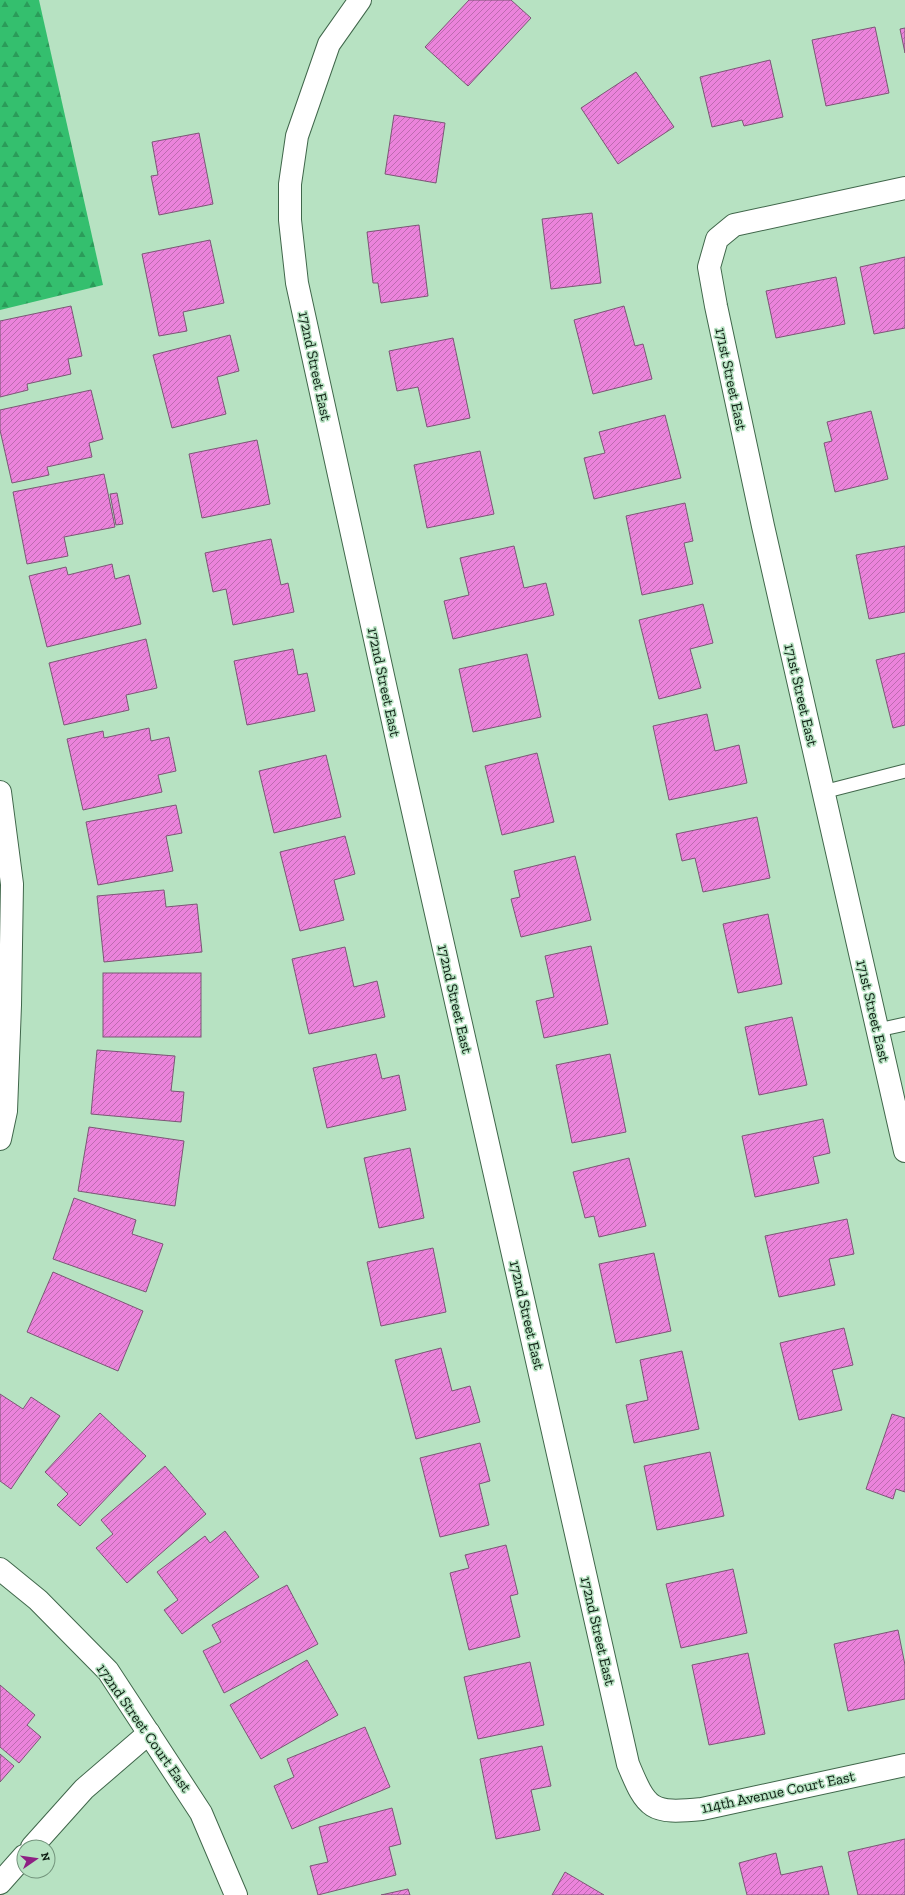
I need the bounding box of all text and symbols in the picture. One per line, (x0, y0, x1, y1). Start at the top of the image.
street label: 172nd Street East (295, 310, 336, 423)
street label: 171st Street East (711, 326, 751, 433)
street label: 172nd Street East (364, 626, 405, 739)
street label: 171st Street East (780, 642, 822, 749)
street label: 172nd Street East (434, 943, 476, 1056)
street label: 171st Street East (852, 958, 894, 1065)
street label: 172nd Street East (506, 1259, 548, 1372)
street label: 172nd Street East (577, 1575, 619, 1688)
street label: 172nd Street Court East (93, 1660, 195, 1796)
street label: 114th Avenue Court East (700, 1767, 857, 1817)
north arrow (16, 1839, 56, 1879)
text: N (38, 1851, 53, 1863)

